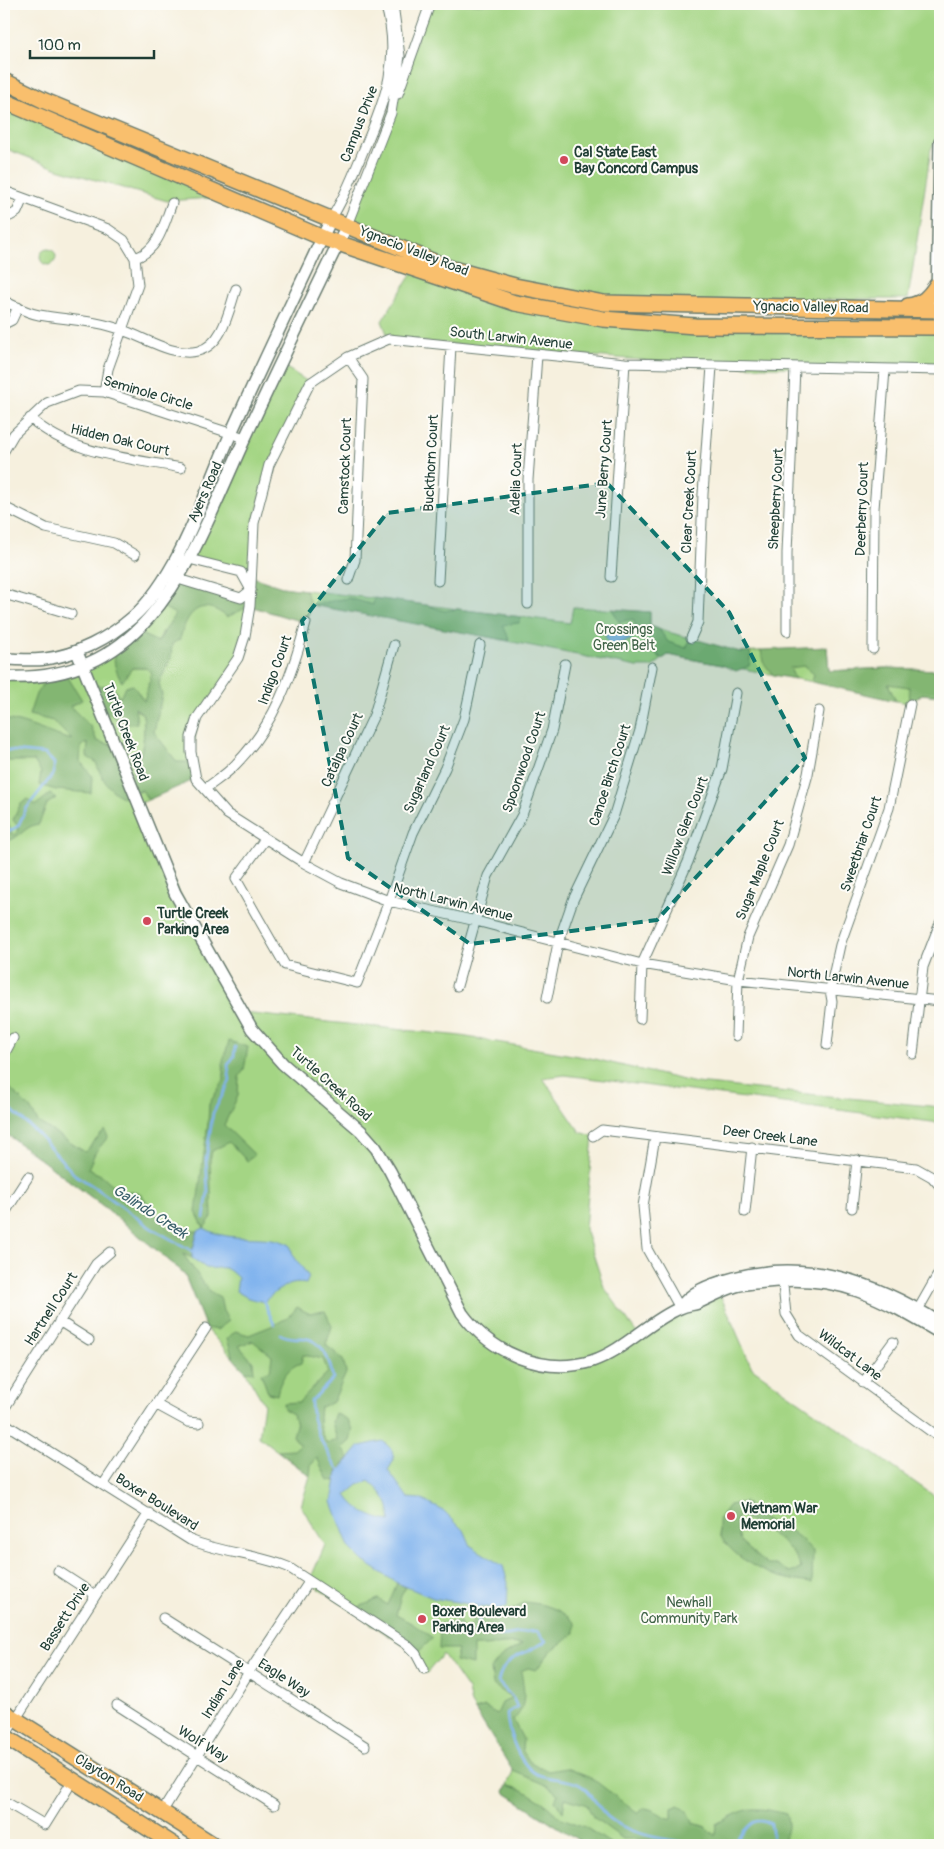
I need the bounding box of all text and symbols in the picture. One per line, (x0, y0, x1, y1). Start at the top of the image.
scale bar (30, 28, 154, 60)
text: 100 m (38, 36, 81, 55)
street label: Campus Drive (337, 83, 381, 165)
place label: Cal State East Bay Concord Campus (574, 144, 699, 177)
marker: Cal State East Bay Concord Campus (558, 154, 570, 166)
street label: Ygnacio Valley Road (356, 222, 471, 280)
street label: Ygnacio Valley Road (752, 297, 869, 317)
street label: South Larwin Avenue (449, 323, 573, 353)
street label: Seminole Circle (101, 372, 195, 414)
street label: Buckthorn Court (420, 414, 442, 512)
street label: Camstock Court (335, 417, 355, 515)
street label: June Berry Court (592, 419, 616, 519)
street label: Hidden Oak Court (69, 420, 171, 460)
street label: Adelia Court (506, 442, 526, 515)
street label: Sheepberry Court (765, 447, 787, 550)
street label: Clear Creek Court (678, 450, 700, 554)
street label: Ayers Road (184, 459, 226, 525)
street label: Deerberry Court (852, 461, 872, 556)
park label: Crossings Green Belt (593, 621, 655, 654)
street label: Indigo Court (255, 633, 296, 707)
street label: Turtle Creek Road (100, 681, 152, 783)
street label: Spoonwood Court (499, 709, 549, 815)
street label: Catalpa Court (317, 710, 367, 790)
street label: Canoe Birch Court (585, 721, 635, 828)
street label: Sugarland Court (400, 722, 454, 816)
street label: Willow Glen Court (658, 774, 712, 878)
street label: Sweetbriar Court (837, 794, 885, 894)
street label: Sugar Maple Court (732, 817, 788, 923)
street label: North Larwin Avenue (392, 879, 515, 925)
place label: Turtle Creek Parking Area (156, 905, 230, 938)
marker: Turtle Creek Parking Area (141, 915, 153, 927)
street label: North Larwin Avenue (786, 963, 910, 993)
street label: Turtle Creek Road (287, 1043, 375, 1125)
street label: Deer Creek Lane (722, 1122, 819, 1150)
water label: Galindo Creek (109, 1181, 192, 1244)
street label: Hartnell Court (21, 1269, 81, 1349)
street label: Wildcat Lane (815, 1326, 885, 1385)
street label: Boxer Boulevard (112, 1470, 202, 1534)
place label: Vietnam War Memorial (741, 1500, 819, 1533)
marker: Vietnam War Memorial (725, 1510, 737, 1522)
street label: Bassett Drive (37, 1580, 93, 1654)
park label: Newhall Community Park (640, 1594, 738, 1627)
place label: Boxer Boulevard Parking Area (432, 1603, 526, 1636)
marker: Boxer Boulevard Parking Area (416, 1613, 428, 1625)
street label: Eagle Way (255, 1655, 313, 1701)
street label: Indian Lane (198, 1656, 248, 1722)
street label: Wolf Way (175, 1722, 231, 1766)
street label: Clayton Road (72, 1750, 146, 1806)

